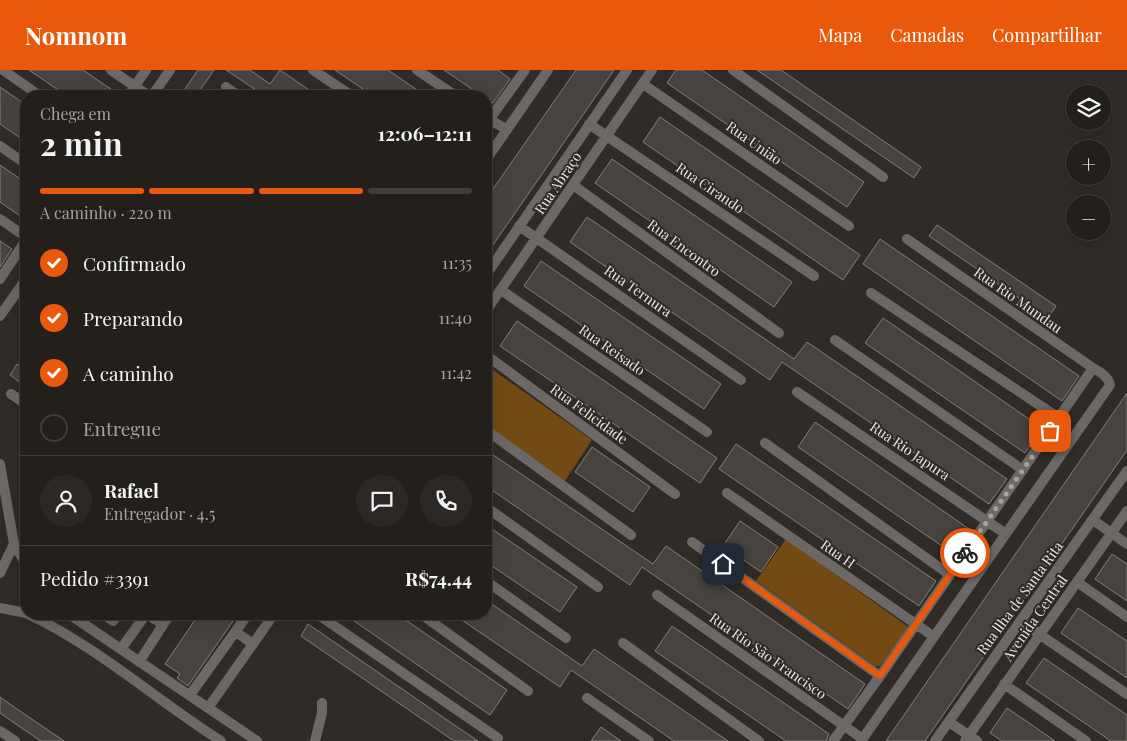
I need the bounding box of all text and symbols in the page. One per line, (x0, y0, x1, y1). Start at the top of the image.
text: Nomnom (25, 19, 127, 51)
text: Mapa (818, 23, 862, 47)
text: Camadas (890, 23, 964, 47)
text: Compartilhar (992, 23, 1102, 47)
map controls (1066, 85, 1111, 240)
button: layers (1066, 85, 1111, 130)
text: Chega em (40, 103, 111, 124)
street label: Rua União (723, 116, 786, 169)
text: 12:06–12:11 (378, 120, 472, 146)
text: 2 min (40, 121, 123, 164)
button: + (1066, 140, 1111, 185)
street label: Rua Abraço (530, 148, 586, 218)
street label: Rua Cirando (672, 158, 748, 218)
button: − (1066, 195, 1111, 240)
text: A caminho · 220 m (40, 202, 172, 223)
street label: Rua Encontro (644, 215, 725, 281)
icon: check (40, 249, 68, 277)
text: Confirmado (83, 250, 186, 276)
text: 11:35 (442, 252, 472, 273)
street label: Rua Ternura (601, 260, 676, 321)
street label: Rua Rio Mundau (970, 262, 1066, 337)
icon: check (40, 304, 68, 332)
text: Preparando (83, 305, 183, 331)
text: 11:40 (438, 307, 472, 328)
street label: Rua Reisado (575, 320, 649, 380)
icon: check (40, 359, 68, 387)
text: A caminho (83, 360, 174, 386)
text: 11:42 (440, 362, 472, 383)
street label: Rua Felicidade (547, 379, 632, 448)
pin (1029, 410, 1071, 452)
text: Entregue (83, 415, 161, 441)
street label: Rua Rio Japura (867, 417, 954, 484)
icon: bag (1036, 417, 1064, 445)
button: person (40, 475, 92, 527)
button: chat (356, 475, 408, 527)
button: phone (420, 475, 472, 527)
text: Rafael (104, 477, 159, 503)
text: Entregador · 4.5 (104, 503, 215, 524)
courier (940, 528, 990, 578)
street label: Rua H (817, 535, 860, 573)
street label: Rua llha de Santa Rita (972, 537, 1067, 658)
icon: bike (951, 539, 979, 567)
pin (702, 543, 744, 585)
icon: home (709, 550, 737, 578)
text: Pedido #3391 (40, 565, 149, 591)
text: R$74.44 (405, 565, 472, 591)
street label: Avenida Central (997, 571, 1071, 665)
street label: Rua Rio São Francisco (706, 608, 831, 703)

